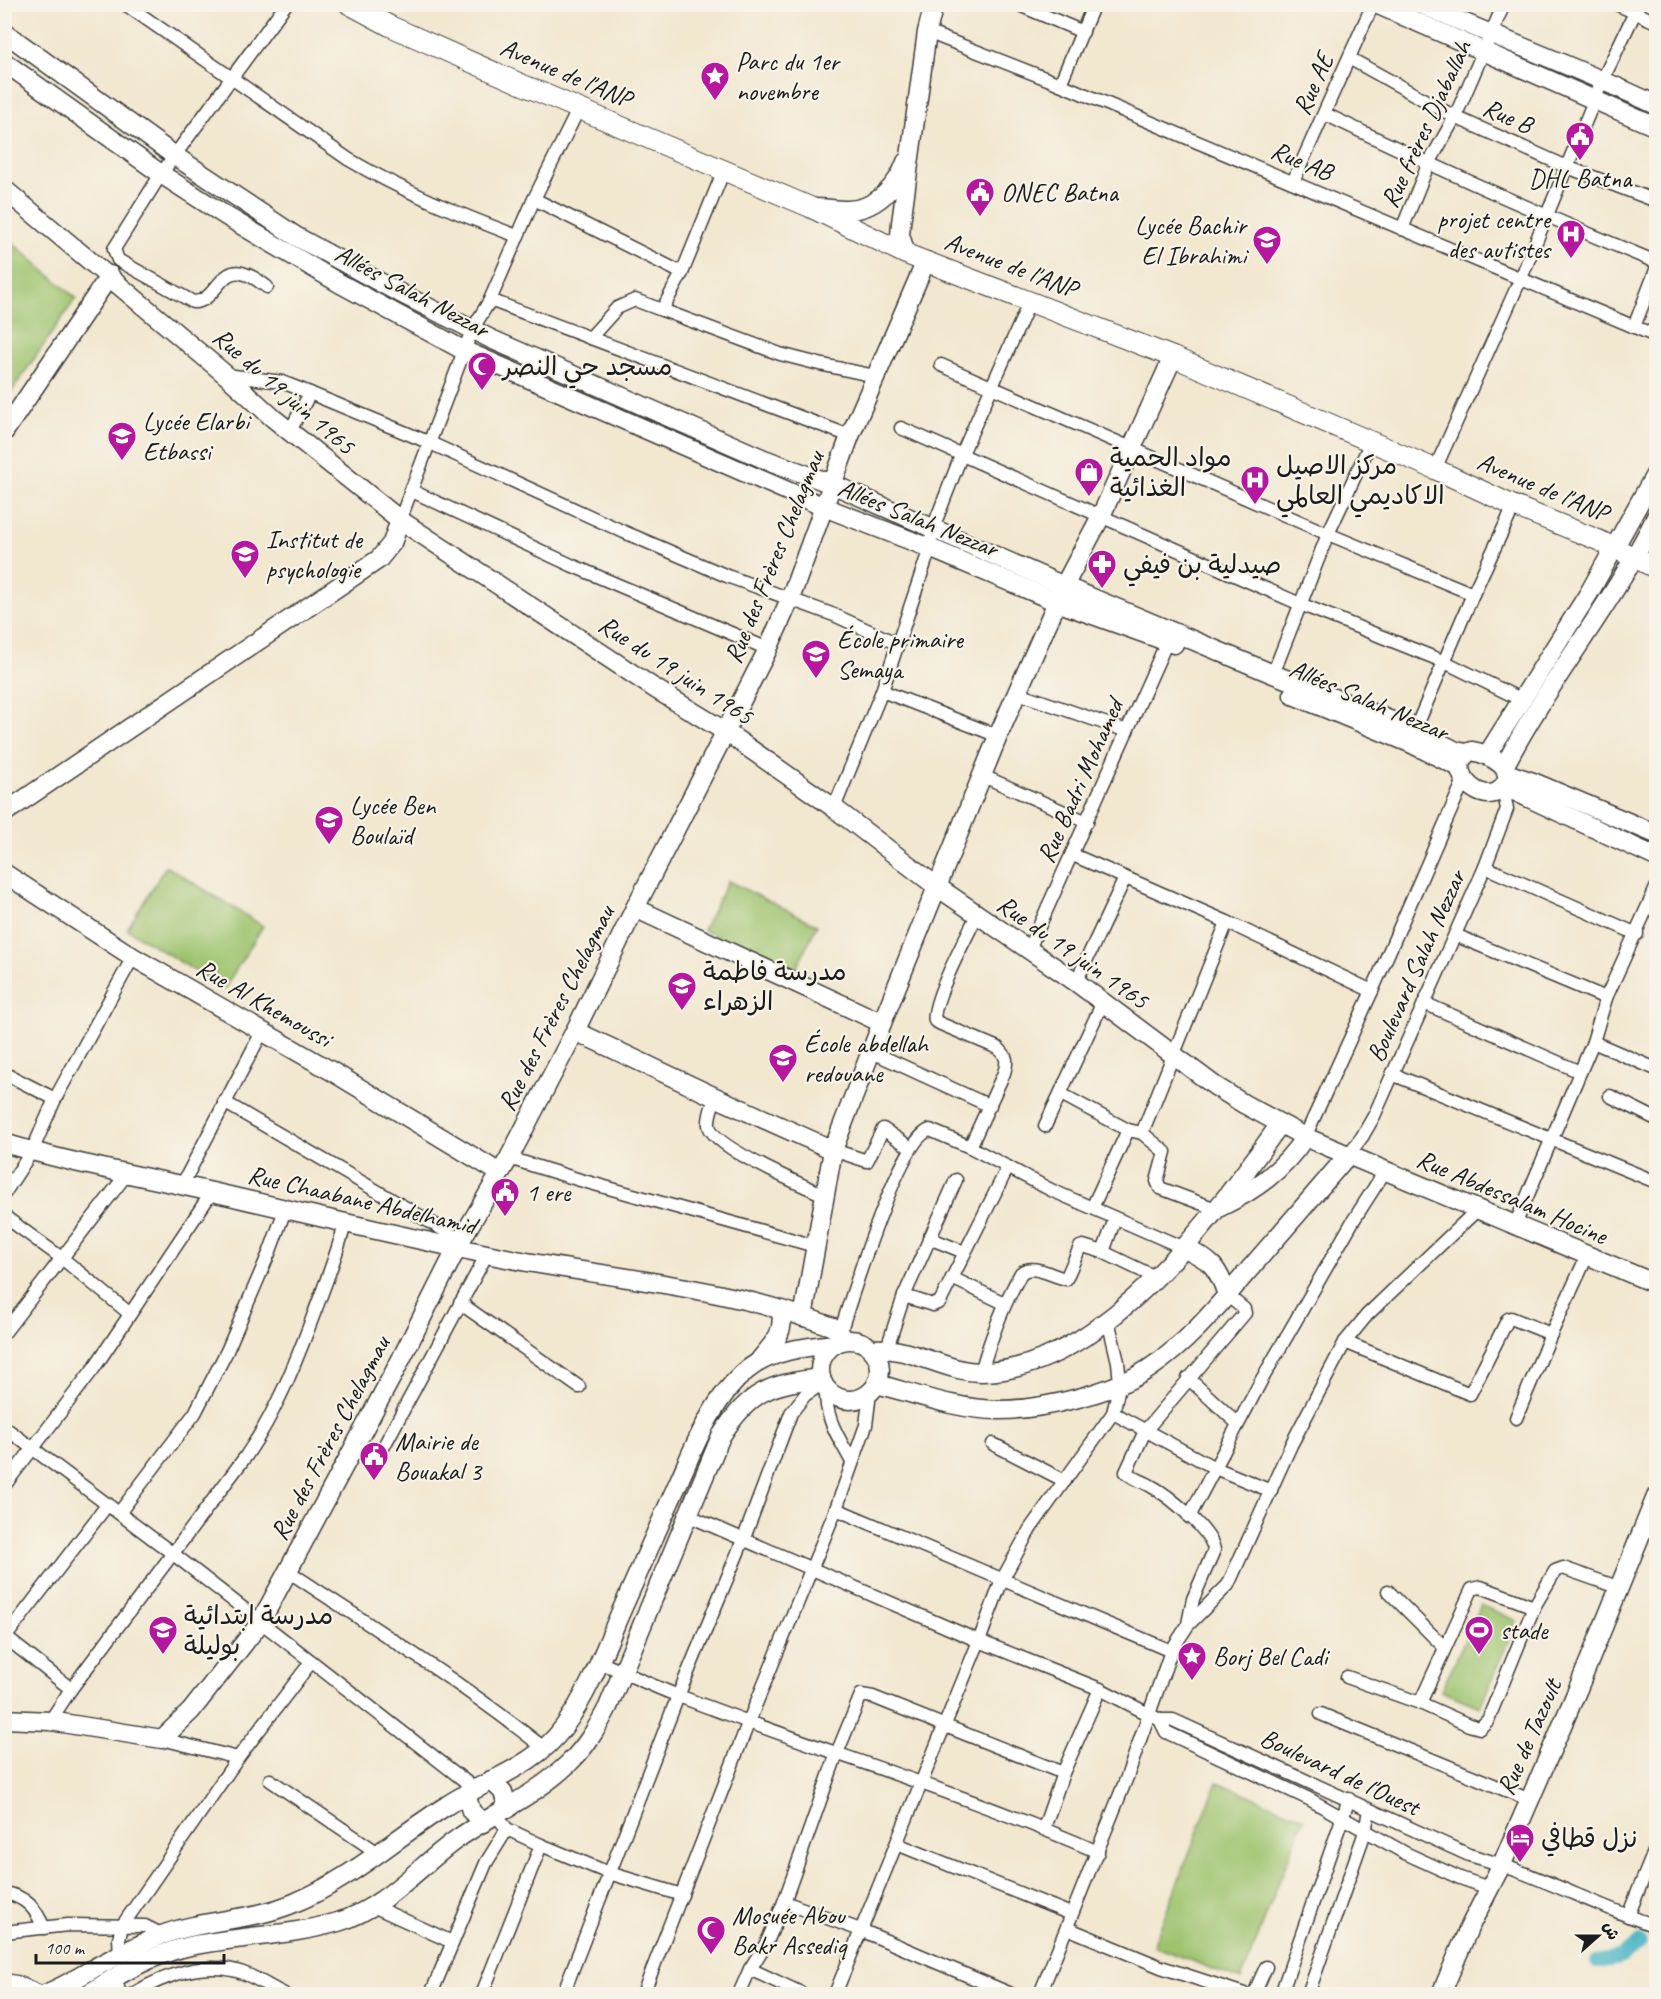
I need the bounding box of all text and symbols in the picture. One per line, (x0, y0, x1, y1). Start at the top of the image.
street label: Avenue de l'ANP (495, 31, 639, 116)
street label: Rue frères Djaballah (1373, 33, 1480, 213)
place label: Parc du 1er novembre (736, 45, 841, 108)
street label: Rue AE (1285, 45, 1343, 120)
place icon: Parc du 1er novembre (699, 60, 731, 102)
street label: Rue B (1478, 91, 1539, 142)
public building icon: DHL Batna (1564, 120, 1596, 162)
street label: Rue AB (1266, 133, 1339, 189)
place label: DHL Batna (1529, 162, 1633, 195)
public building icon: ONEC Batna (964, 176, 996, 218)
place label: ONEC Batna (1001, 176, 1120, 209)
place label: projet centre des autistes (1437, 203, 1553, 266)
place label: Lycée Bachir El Ibrahimi (1135, 209, 1249, 272)
hospital icon: projet centre des autistes (1555, 218, 1587, 260)
school or university icon: Lycée Bachir El Ibrahimi (1251, 224, 1283, 266)
street label: Avenue de l'ANP (940, 225, 1084, 306)
street label: Allées Salah Nezzar (329, 237, 497, 347)
street label: Rue du 19 juin 1965 (206, 320, 363, 463)
mosque icon: مسجد حي النصر (466, 350, 498, 392)
place label: مسجد حي النصر (501, 350, 672, 389)
place label: Lycée Elarbi Etbassi (143, 405, 252, 468)
school or university icon: Lycée Elarbi Etbassi (106, 420, 138, 462)
place label: مواد الحمية الغذائية (1110, 441, 1232, 504)
street label: Rue des Frères Chelagmau (716, 444, 833, 668)
street label: Avenue de l'ANP (1472, 445, 1616, 530)
place label: مركز الاصيل الاكاديمي العالمي (1276, 449, 1445, 518)
shop icon: مواد الحمية الغذائية (1073, 456, 1105, 498)
hospital icon: مركز الاصيل الاكاديمي العالمي (1239, 464, 1271, 506)
street label: Allées Salah Nezzar (833, 471, 1005, 566)
place label: Institut de psychologie (266, 523, 364, 586)
school or university icon: Institut de psychologie (229, 538, 261, 580)
pharmacy icon: صيدلية بن فيفي (1086, 548, 1118, 590)
place label: صيدلية بن فيفي (1123, 548, 1282, 587)
street label: Rue du 19 juin 1965 (593, 608, 761, 733)
place label: École primaire Semaya (837, 623, 964, 686)
school or university icon: École primaire Semaya (800, 638, 832, 680)
street label: Allées Salah Nezzar (1285, 652, 1456, 749)
street label: Rue Badri Mohamed (1029, 691, 1132, 868)
place label: Lycée Ben Boulaïd (350, 789, 437, 852)
school or university icon: Lycée Ben Boulaïd (313, 804, 345, 846)
street label: Boulevard Salah Nezzar (1359, 863, 1474, 1067)
street label: Rue du 19 juin 1965 (991, 888, 1156, 1017)
street label: Rue des Frères Chelagmau (490, 898, 623, 1116)
street label: Rue Al Khemoussi (191, 951, 340, 1056)
place label: مدرسة فاطمة الزهراء (703, 955, 847, 1018)
school or university icon: مدرسة فاطمة الزهراء (666, 970, 698, 1012)
place label: École abdellah redouane (804, 1027, 930, 1090)
school or university icon: École abdellah redouane (767, 1042, 799, 1084)
street label: Rue Abdessalam Hocine (1412, 1142, 1613, 1253)
street label: Rue Chaabane Abdelhamid (245, 1158, 483, 1243)
public building icon: 1 ere (489, 1176, 521, 1218)
place label: 1 ere (526, 1176, 572, 1209)
street label: Rue des Frères Chelagmau (262, 1328, 399, 1546)
place label: Mairie de Bouakal 3 (395, 1425, 484, 1488)
public building icon: Mairie de Bouakal 3 (358, 1440, 390, 1482)
place label: مدرسة ابتدائية بوليلة (184, 1599, 333, 1662)
school or university icon: مدرسة ابتدائية بوليلة (147, 1614, 179, 1656)
sports icon: stade (1463, 1614, 1495, 1656)
place label: stade (1500, 1614, 1549, 1647)
place icon: Borj Bel Cadi (1176, 1640, 1208, 1682)
place label: Borj Bel Cadi (1213, 1640, 1331, 1673)
street label: Rue de Tazoult (1489, 1672, 1570, 1800)
street label: Boulevard de l'Ouest (1255, 1721, 1427, 1824)
hotel icon: نزل قطافي (1504, 1822, 1536, 1864)
place label: نزل قطافي (1541, 1822, 1638, 1857)
place label: Mosuée Abou Bakr Assediq (732, 1899, 848, 1962)
north arrow (1568, 1906, 1628, 1966)
mosque icon: Mosuée Abou Bakr Assediq (695, 1914, 727, 1956)
text: ش (1599, 1919, 1624, 1943)
scale bar (36, 1927, 224, 1965)
text: 100 m (45, 1937, 86, 1959)

